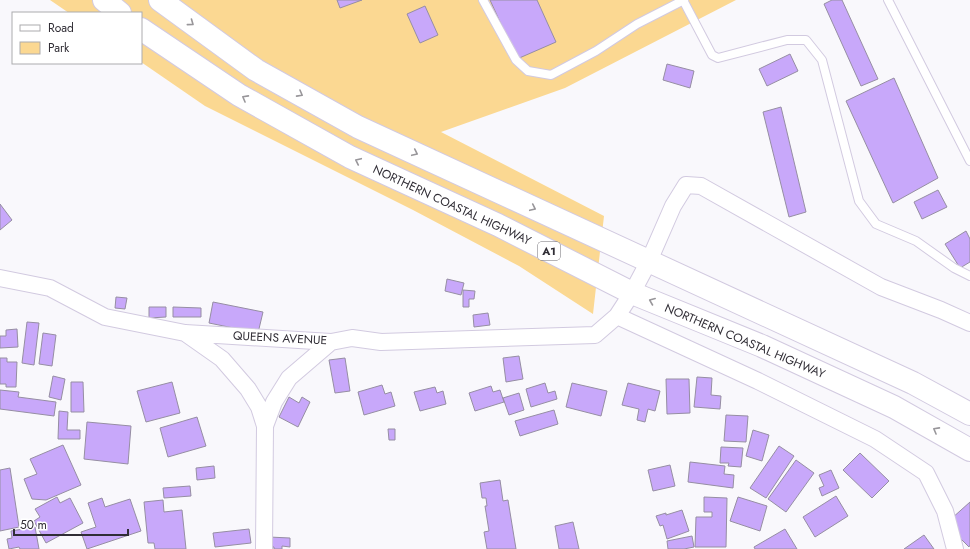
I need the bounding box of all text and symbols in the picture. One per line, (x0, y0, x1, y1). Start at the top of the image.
legend (12, 12, 142, 64)
one-way arrow (187, 18, 194, 26)
text: Road (48, 19, 74, 37)
text: Park (48, 39, 70, 57)
one-way arrow (295, 90, 303, 97)
one-way arrow (241, 95, 249, 102)
one-way arrow (411, 149, 418, 157)
one-way arrow (355, 158, 363, 166)
street label: NORTHERN COASTAL HIGHWAY (370, 160, 534, 250)
one-way arrow (529, 203, 536, 211)
road number: A1 (538, 242, 560, 260)
one-way arrow (649, 298, 656, 306)
street label: NORTHERN COASTAL HIGHWAY (662, 299, 828, 383)
street label: QUEENS AVENUE (232, 327, 328, 349)
one-way arrow (933, 428, 940, 435)
scale bar (14, 511, 128, 537)
text: 50 m (20, 516, 47, 534)

